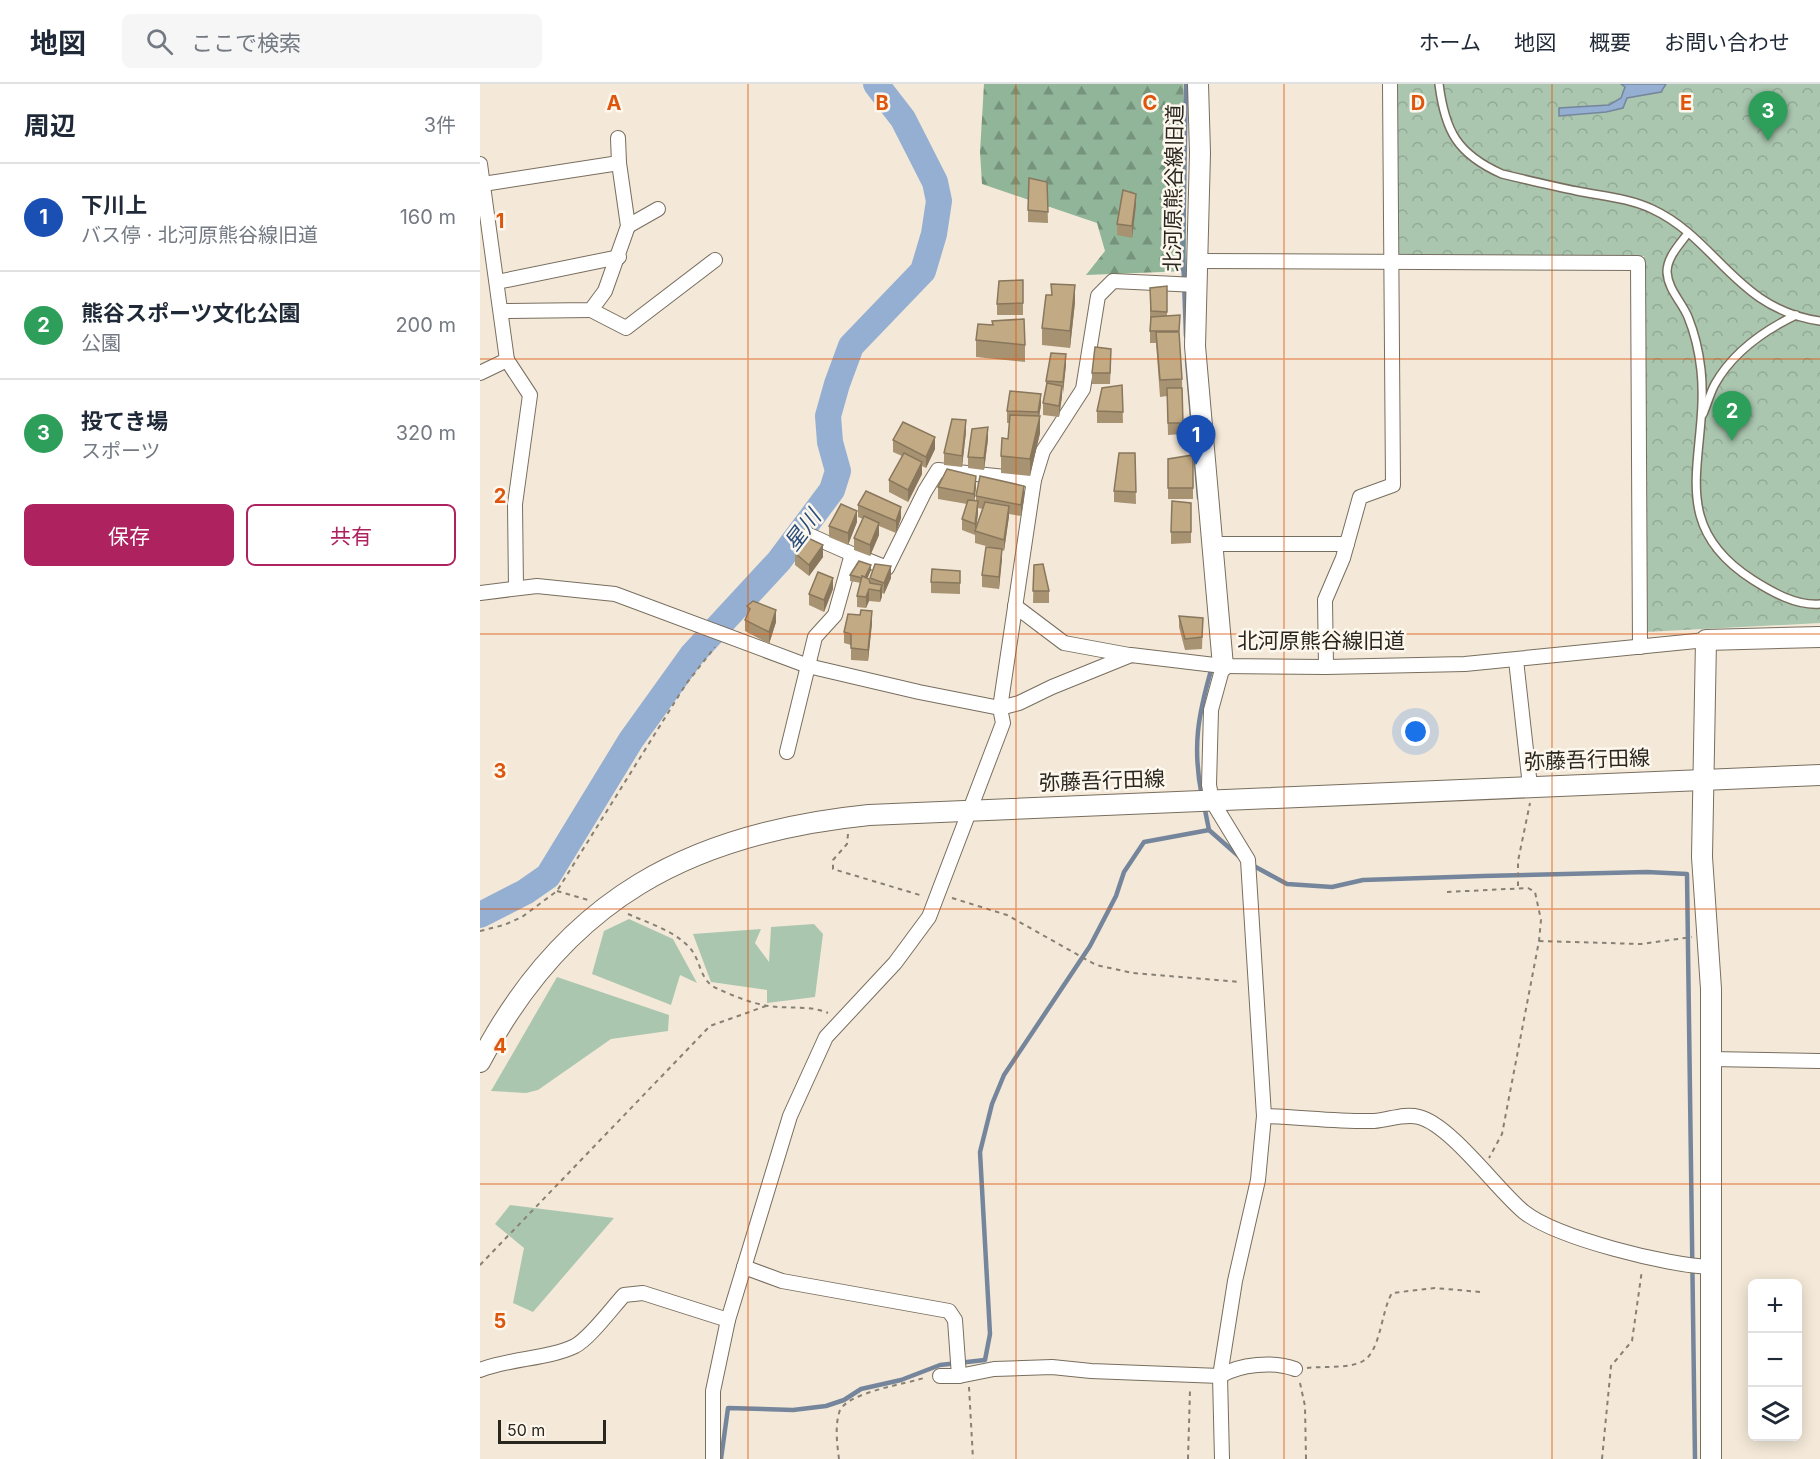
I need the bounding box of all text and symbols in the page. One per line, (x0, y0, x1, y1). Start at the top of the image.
search box (122, 14, 542, 68)
icon: search (143, 25, 176, 58)
text: 地図 (30, 26, 86, 60)
text: ここで検索 (191, 30, 301, 56)
text: ホーム (1419, 30, 1481, 55)
text: 地図 (1514, 30, 1556, 55)
text: 概要 (1589, 30, 1631, 55)
text: お問い合わせ (1664, 30, 1790, 55)
text: A (607, 91, 622, 115)
text: B (875, 91, 889, 115)
text: C (1143, 91, 1157, 115)
text: D (1411, 91, 1425, 115)
text: E (1680, 91, 1692, 115)
pin: 3 (1748, 92, 1788, 141)
street label: 北河原熊谷線旧道 (1160, 104, 1187, 272)
text: 周辺 (24, 110, 76, 141)
text: 3件 (424, 113, 456, 137)
text: 下川上 (81, 192, 147, 218)
text: 1 (39, 205, 48, 229)
text: 160 m (400, 205, 456, 229)
text: 1 (496, 209, 504, 233)
text: バス停 · 北河原熊谷線旧道 (81, 223, 318, 247)
text: 熊谷スポーツ文化公園 (81, 300, 301, 326)
text: 2 (37, 313, 50, 337)
text: 200 m (395, 313, 456, 337)
text: 公園 (81, 331, 121, 355)
pin: 2 (1712, 392, 1752, 441)
text: 投てき場 (81, 408, 168, 434)
pin: 1 (1176, 416, 1216, 465)
text: 3 (37, 421, 50, 445)
text: 320 m (396, 421, 456, 445)
text: スポーツ (81, 439, 161, 463)
text: 2 (494, 484, 506, 508)
water label: 星川 (778, 503, 827, 555)
button: 保存 (24, 504, 234, 566)
button: 共有 (246, 504, 456, 566)
street label: 北河原熊谷線旧道 (1237, 628, 1405, 653)
your location (1401, 717, 1430, 746)
street label: 弥藤吾行田線 (1524, 745, 1650, 774)
text: 3 (494, 759, 506, 783)
street label: 弥藤吾行田線 (1039, 766, 1165, 795)
text: 4 (493, 1034, 507, 1058)
map controls (1748, 1279, 1802, 1441)
button: + (1748, 1279, 1802, 1333)
text: 5 (494, 1309, 506, 1333)
button: − (1748, 1333, 1802, 1387)
button: layers (1748, 1387, 1802, 1441)
scale bar (498, 1417, 606, 1444)
text: 50 m (507, 1420, 545, 1440)

